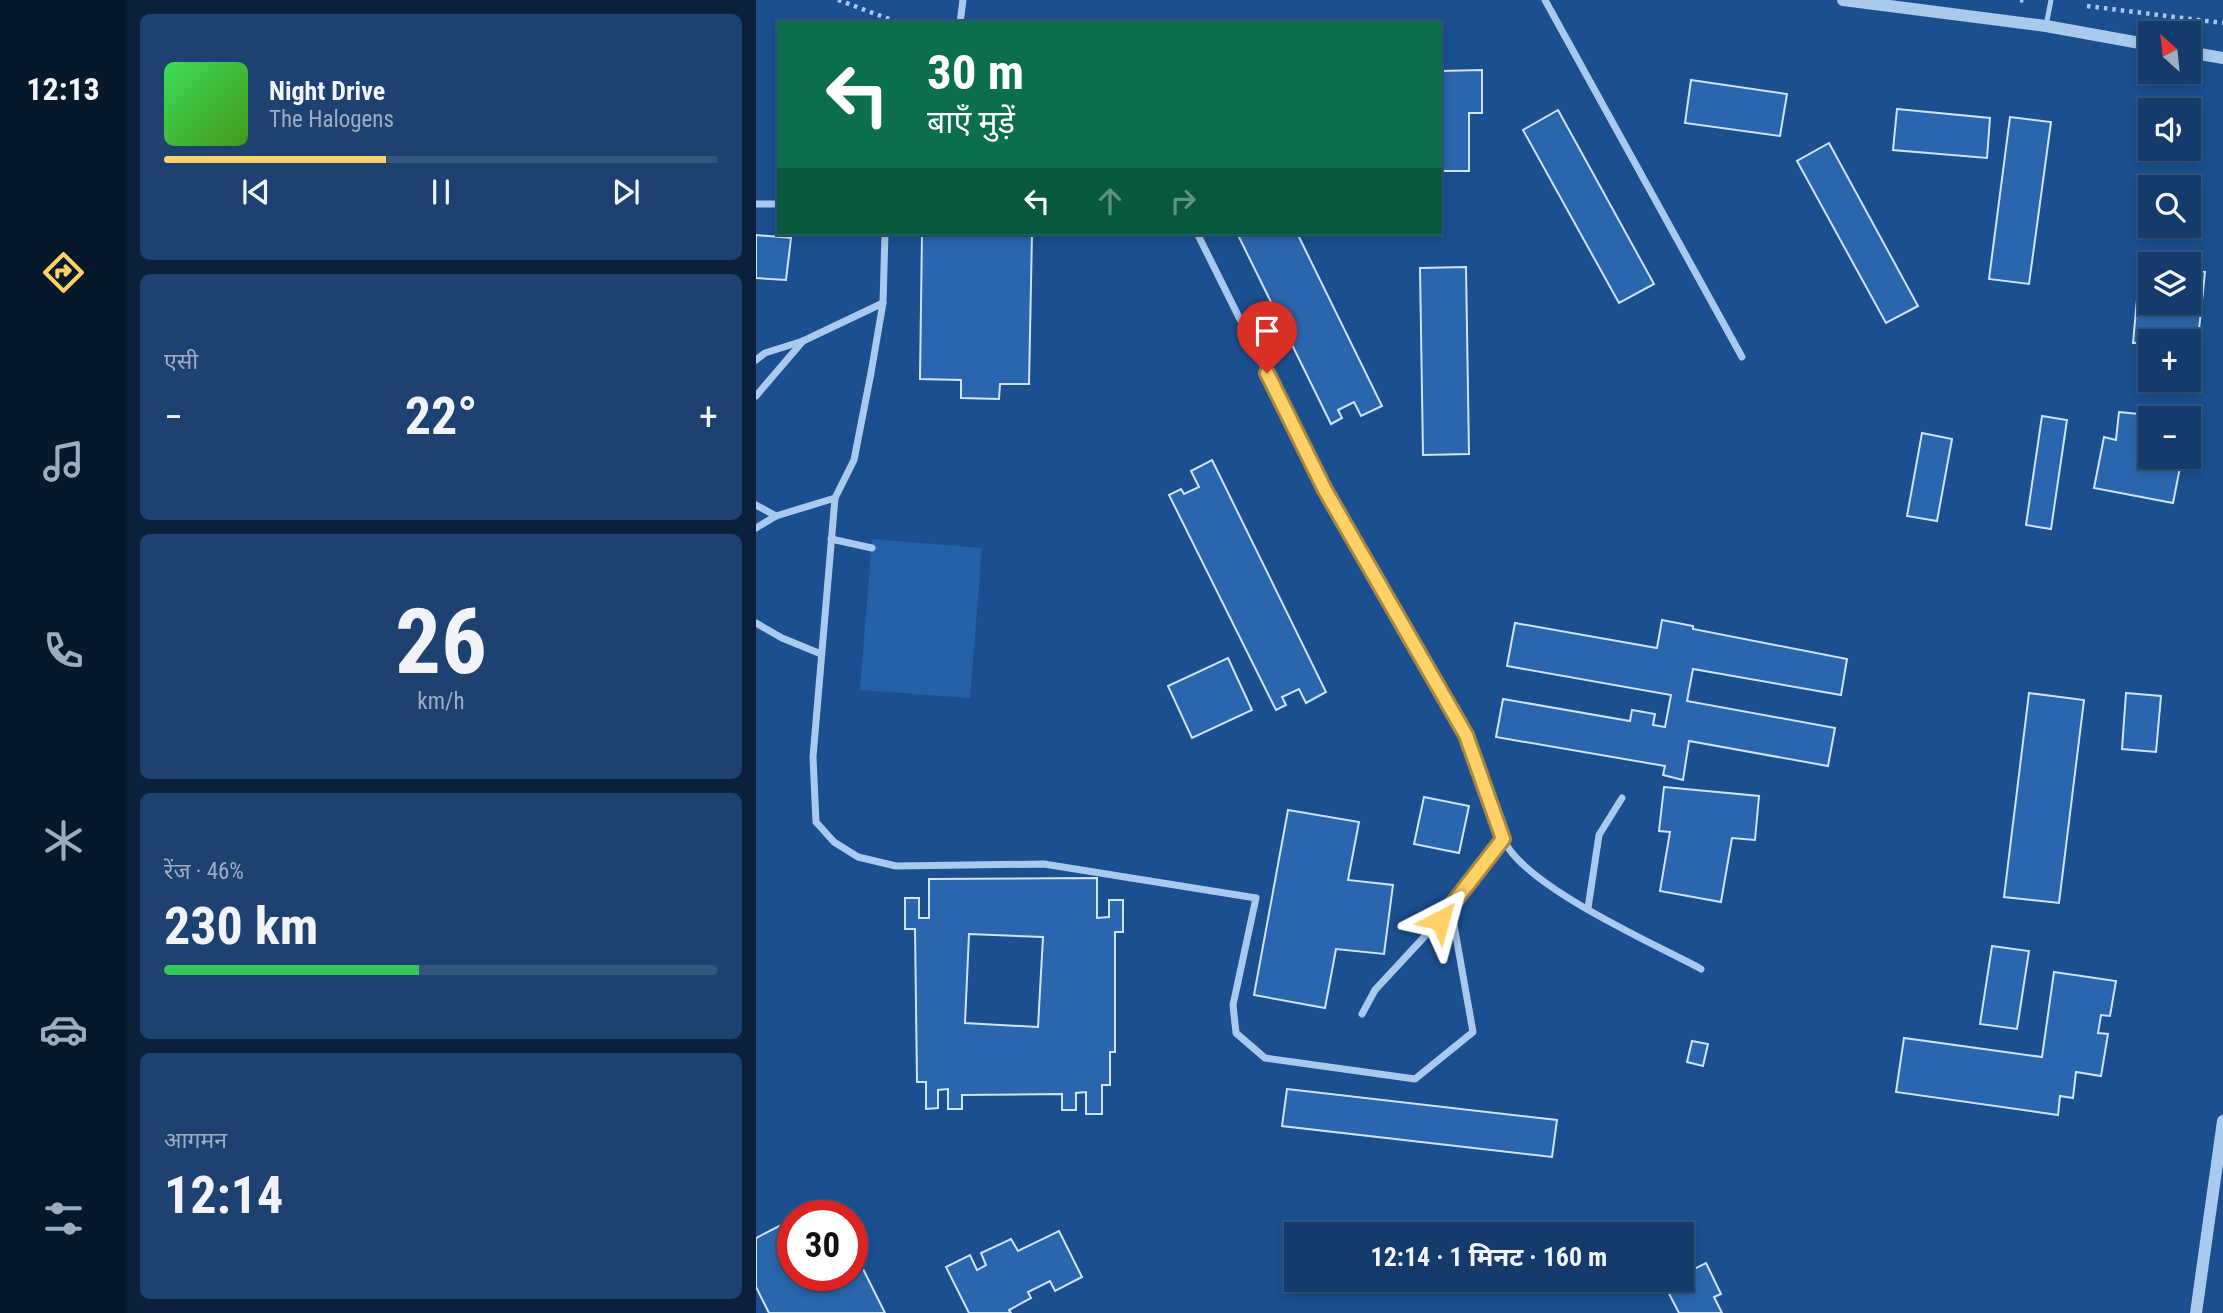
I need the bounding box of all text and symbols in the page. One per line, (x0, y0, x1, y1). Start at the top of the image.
north arrow (2138, 21, 2202, 84)
map controls (2138, 21, 2201, 469)
text: 30 m (927, 44, 1024, 101)
icon: left (812, 49, 903, 140)
text: 12:13 (26, 70, 100, 108)
text: Night Drive (269, 76, 385, 106)
button: sound (2138, 98, 2201, 161)
text: बाएँ मुड़ें (927, 103, 1015, 141)
text: The Halogens (269, 106, 394, 133)
icon: previous (237, 173, 275, 211)
icon: pause (422, 173, 460, 211)
icon: next (607, 173, 645, 211)
button: search (2138, 175, 2201, 238)
icon: left (1018, 182, 1056, 220)
icon: ahead (1091, 182, 1129, 220)
icon: right (1164, 182, 1202, 220)
icon: directions (39, 248, 88, 297)
button: layers (2138, 252, 2201, 315)
pin (1237, 301, 1297, 373)
icon: arrive (1248, 312, 1286, 350)
button: + (2138, 329, 2201, 392)
text: एसी (164, 348, 198, 375)
text: 22° (405, 386, 477, 447)
text: − (164, 395, 183, 439)
text: + (699, 395, 718, 439)
button: − (2138, 406, 2201, 469)
icon: music (39, 437, 88, 486)
text: 26 (395, 589, 487, 695)
icon: phone (39, 626, 88, 675)
text: km/h (417, 688, 465, 715)
icon: climate (39, 816, 88, 865)
text: रेंज · 46% (164, 858, 244, 885)
position arrow (1403, 883, 1477, 957)
text: 230 km (164, 896, 318, 957)
icon: car (39, 1005, 88, 1054)
text: आगमन (164, 1127, 227, 1154)
text: 12:14 (164, 1165, 283, 1226)
icon: filters (39, 1194, 88, 1243)
speed limit sign: 30 (777, 1200, 868, 1291)
text: 12:14 · 1 मिनट · 160 m (1371, 1242, 1607, 1272)

